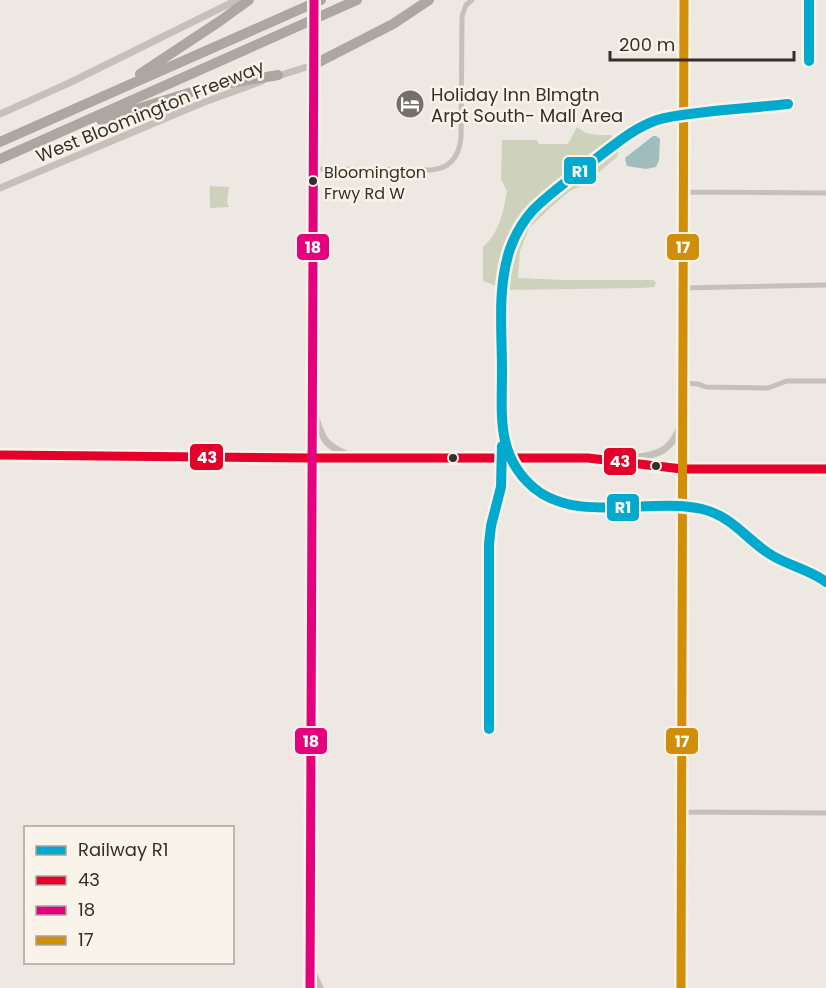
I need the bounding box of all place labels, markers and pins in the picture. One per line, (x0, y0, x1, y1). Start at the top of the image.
place label: Holiday Inn Blmgtn Arpt South- Mall Area (431, 82, 623, 128)
hotel icon: Holiday Inn Blmgtn Arpt South- Mall Area (394, 88, 426, 120)
place label: Bloomington Frwy Rd W (324, 161, 426, 205)
marker: Bloomington Frwy Rd W (307, 175, 319, 187)
unlabelled marker (447, 452, 459, 464)
unlabelled marker (650, 460, 662, 472)

